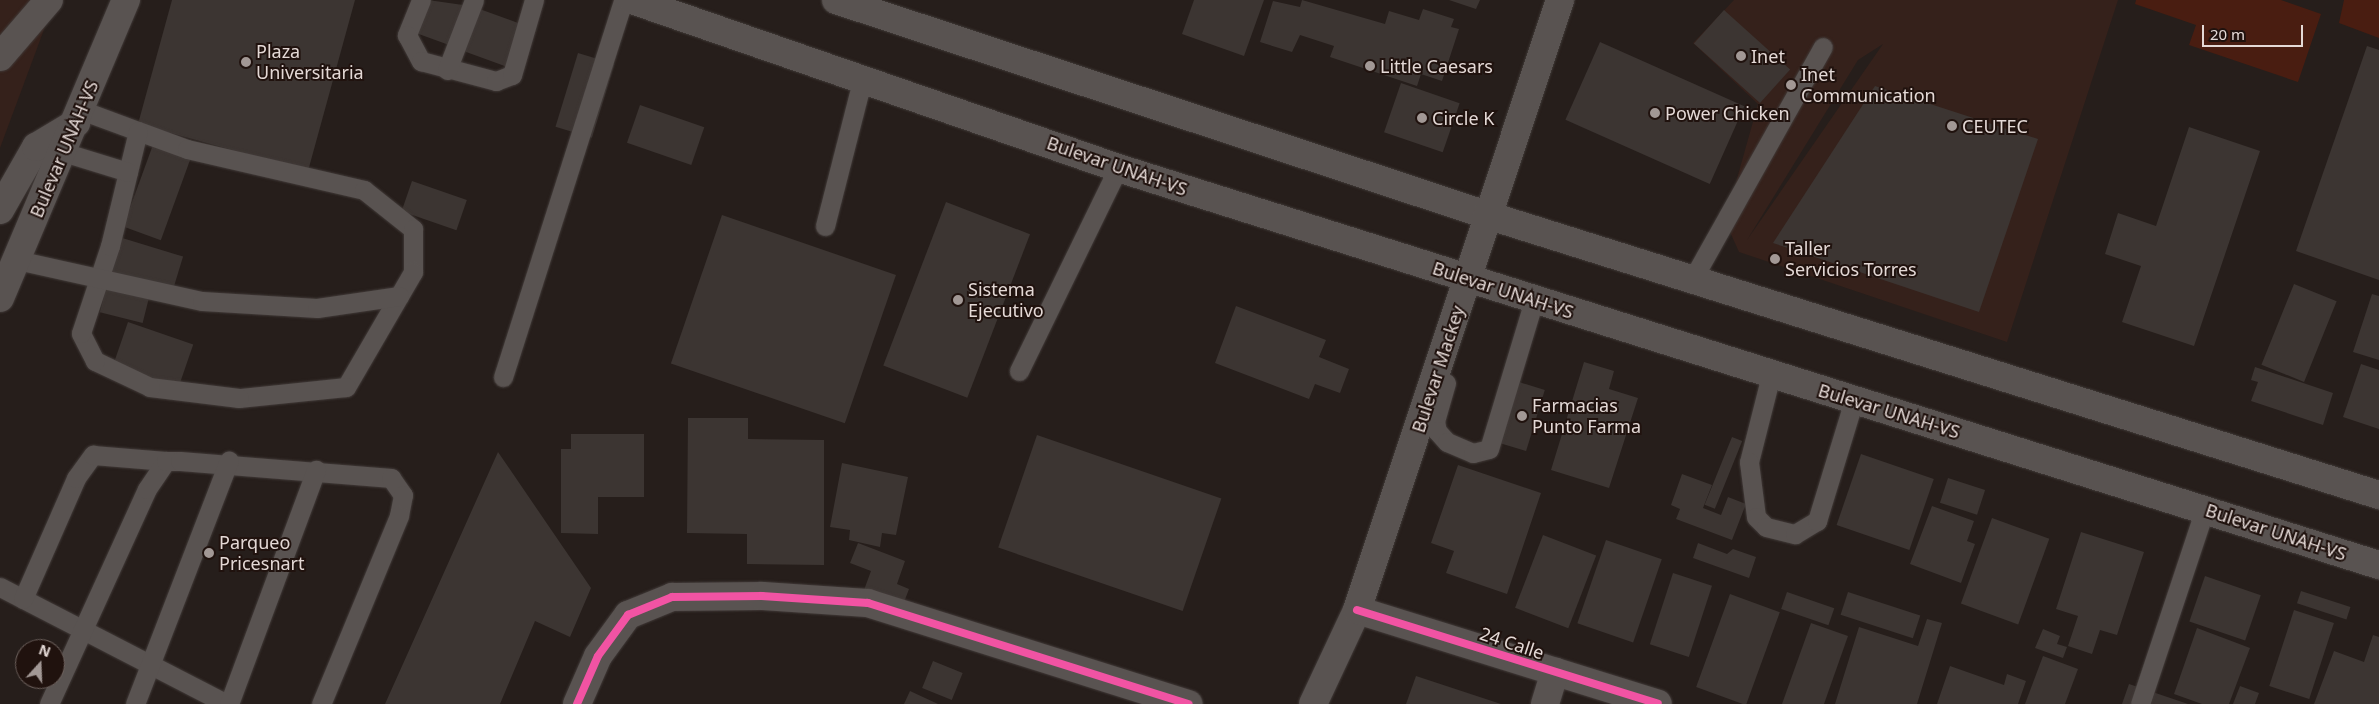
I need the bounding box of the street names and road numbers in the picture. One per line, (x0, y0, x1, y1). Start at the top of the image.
street label: Bulevar UNAH-VS (25, 77, 103, 221)
street label: Bulevar UNAH-VS (1044, 132, 1190, 200)
street label: Bulevar UNAH-VS (1430, 257, 1576, 323)
street label: Bulevar Mackey (1407, 303, 1469, 435)
street label: Bulevar UNAH-VS (1816, 379, 1962, 443)
street label: Bulevar UNAH-VS (2203, 499, 2349, 565)
street label: 24 Calle (1477, 623, 1547, 663)

